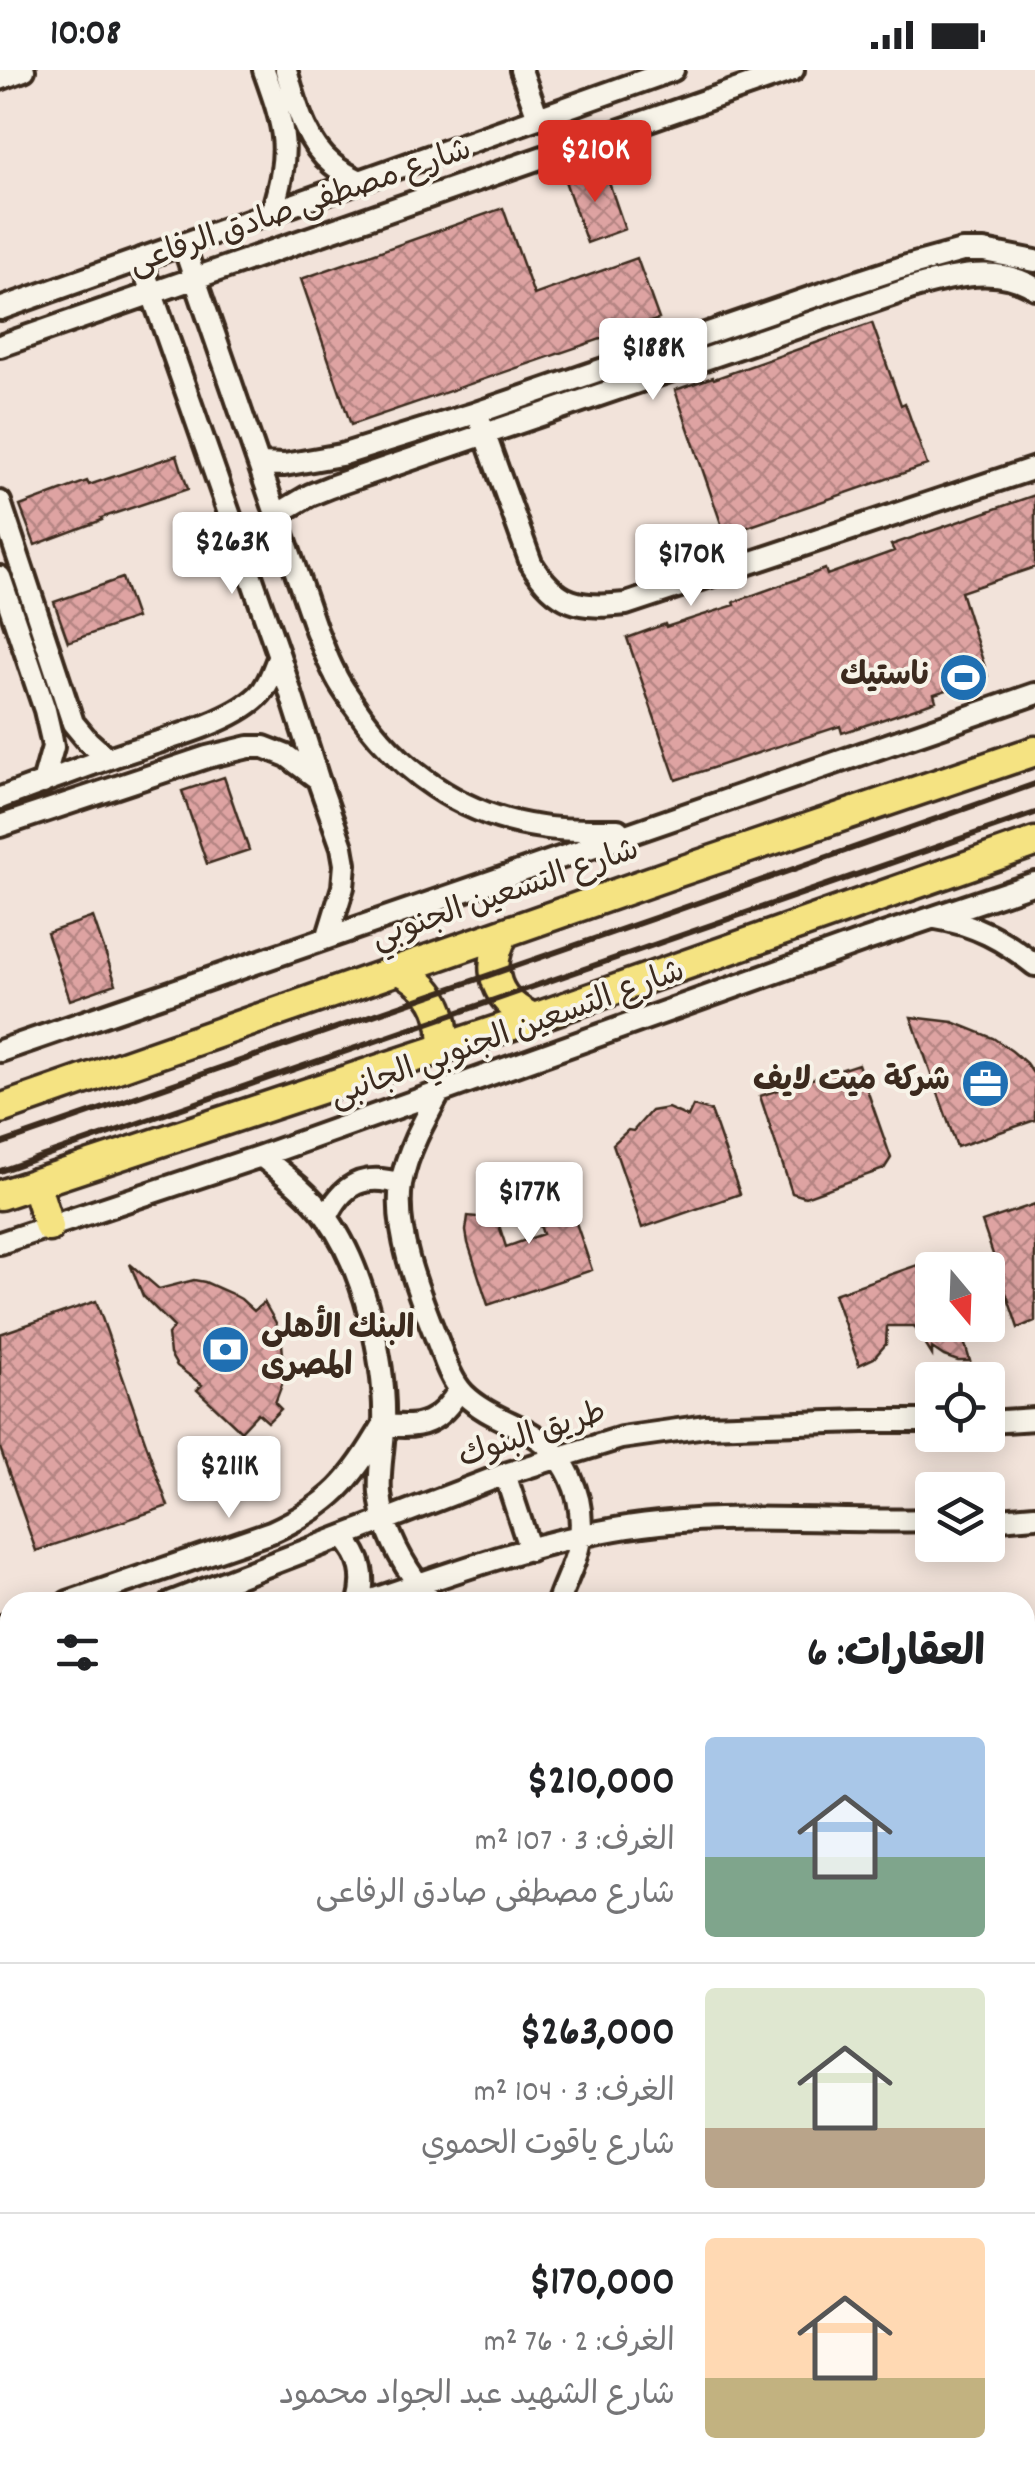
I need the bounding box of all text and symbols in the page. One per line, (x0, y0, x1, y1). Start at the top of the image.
text: 10:08 (50, 8, 121, 63)
pin: $210K (525, 120, 665, 205)
street label: شارع مصطفى صادق الرفاعى (124, 129, 478, 289)
text: $210K (560, 129, 630, 175)
pin: $188K (583, 318, 723, 403)
text: $188K (621, 327, 685, 373)
pin: $263K (162, 512, 302, 597)
text: $263K (195, 521, 269, 567)
pin: $170K (621, 524, 761, 609)
text: $170K (657, 533, 725, 579)
sports icon: ناستيك (938, 652, 990, 704)
place label: ناستيك (840, 655, 929, 701)
street label: شارع التسعين الجنوبي (366, 829, 646, 963)
street label: شارع التسعين الجنوبي الجانبى (324, 950, 692, 1122)
office icon: شركة ميت لايف (959, 1057, 1011, 1109)
place label: شركة ميت لايف (753, 1060, 950, 1106)
pin: $177K (459, 1162, 599, 1247)
text: $177K (498, 1171, 560, 1217)
north arrow (915, 1252, 1005, 1342)
map controls (915, 1252, 1005, 1562)
place label: البنك الأهلى المصرى (261, 1305, 415, 1391)
bank icon: البنك الأهلى المصرى (200, 1323, 252, 1375)
button: locate (915, 1362, 1005, 1452)
street label: طريق البنوك (453, 1391, 613, 1483)
pin: $211K (159, 1436, 299, 1521)
text: $211K (199, 1445, 259, 1491)
button: layers (915, 1472, 1005, 1562)
icon: filters (50, 1625, 105, 1680)
text: العقارات: 6 (807, 1626, 985, 1686)
text: $210,000 (527, 1754, 675, 1814)
icon: home (785, 1777, 905, 1897)
text: الغرف: 3 · 107 m² (475, 1820, 675, 1866)
text: شارع مصطفى صادق الرفاعى (315, 1873, 675, 1919)
text: $263,000 (519, 2005, 675, 2065)
icon: home (785, 2028, 905, 2148)
text: الغرف: 3 · 104 m² (474, 2071, 675, 2117)
text: شارع ياقوت الحموي (421, 2124, 675, 2170)
text: $170,000 (529, 2255, 675, 2315)
icon: home (785, 2278, 905, 2398)
text: الغرف: 2 · 76 m² (484, 2321, 675, 2367)
text: شارع الشهيد عبد الجواد محمود (279, 2374, 675, 2420)

